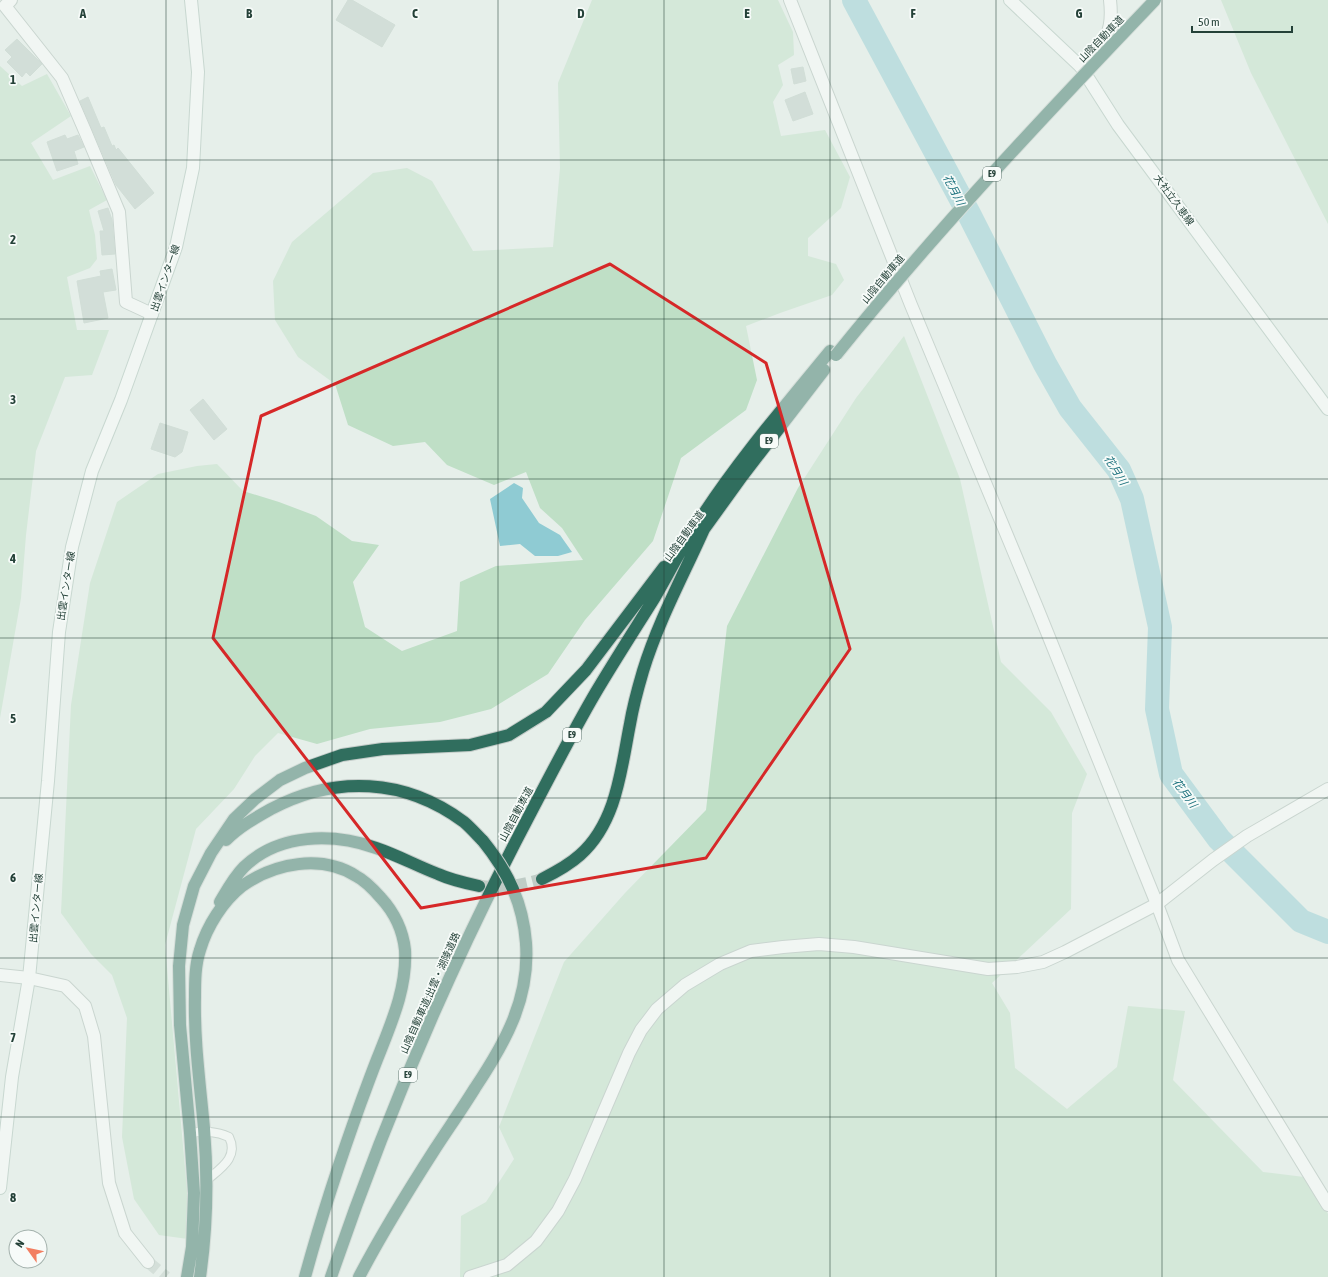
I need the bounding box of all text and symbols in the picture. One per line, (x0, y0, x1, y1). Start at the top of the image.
text: A (79, 6, 87, 21)
text: B (246, 6, 253, 21)
text: C (412, 6, 418, 21)
text: D (577, 6, 585, 21)
text: E (744, 6, 750, 21)
text: F (910, 6, 916, 21)
text: G (1076, 6, 1083, 21)
scale bar (1192, 8, 1292, 34)
street label: 山陰自動車道 (1076, 14, 1126, 64)
text: 50 m (1198, 15, 1220, 29)
text: 1 (10, 72, 16, 87)
road number: E9 (983, 167, 1001, 181)
street label: 大社立久恵線 (1152, 172, 1196, 228)
water label: 花月川 (941, 173, 968, 208)
text: 2 (10, 232, 16, 247)
street label: 出雲インター線 (148, 243, 182, 313)
street label: 山陰自動車道 (860, 252, 906, 306)
text: 3 (10, 392, 16, 407)
road number: E9 (760, 434, 778, 448)
water label: 花月川 (1102, 453, 1130, 488)
street label: 山陰自動車道 (662, 508, 706, 564)
text: 4 (9, 551, 16, 566)
street label: 出雲インター線 (55, 551, 77, 621)
text: 5 (10, 711, 16, 726)
road number: E9 (563, 728, 581, 742)
water label: 花月川 (1170, 776, 1200, 811)
street label: 山陰自動車道 (497, 785, 535, 843)
text: 6 (10, 870, 16, 885)
street label: 出雲インター線 (27, 873, 45, 943)
street label: 山陰自動車道;出雲・湖陵道路 (398, 931, 462, 1055)
text: 7 (10, 1030, 16, 1045)
road number: E9 (399, 1068, 417, 1082)
text: 8 (10, 1190, 16, 1205)
north arrow (8, 1229, 48, 1269)
text: N (13, 1238, 26, 1250)

